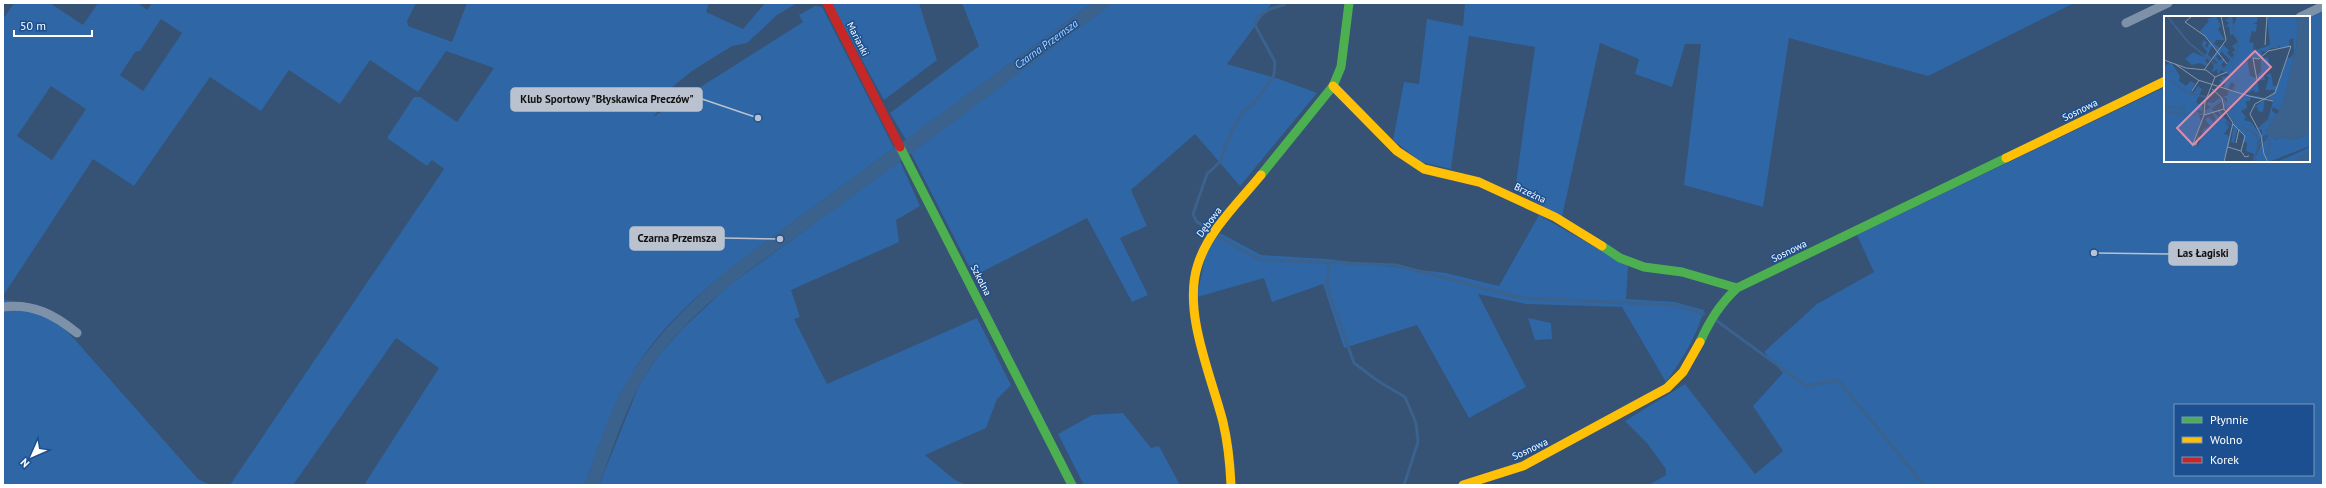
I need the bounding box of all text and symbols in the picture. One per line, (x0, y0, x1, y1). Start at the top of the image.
scale bar (14, 12, 92, 38)
water label: Czarna Przemsza (1012, 16, 1081, 72)
inset map (2164, 16, 2310, 162)
text: 50 m (20, 18, 46, 33)
street label: Marianki (844, 20, 872, 58)
callout: Klub Sportowy "Błyskawica Preczów" (511, 88, 702, 111)
text: Klub Sportowy "Błyskawica Preczów" (520, 92, 694, 106)
street label: Sosnowa (2060, 96, 2100, 124)
street label: Brzeźna (1512, 180, 1548, 206)
street label: Dębowa (1193, 204, 1225, 240)
callout: Czarna Przemsza (630, 227, 724, 250)
text: Czarna Przemsza (638, 231, 716, 245)
street label: Sosnowa (1769, 237, 1809, 265)
callout: Las Łagiski (2169, 242, 2237, 265)
text: Las Łagiski (2177, 246, 2229, 260)
street label: Szkolna (968, 262, 994, 298)
legend (2174, 404, 2314, 476)
text: Płynnie (2210, 412, 2248, 427)
text: Wolno (2210, 432, 2242, 447)
street label: Sosnowa (1510, 435, 1550, 463)
north arrow (12, 436, 52, 476)
text: Korek (2210, 452, 2239, 467)
text: N (17, 456, 32, 471)

